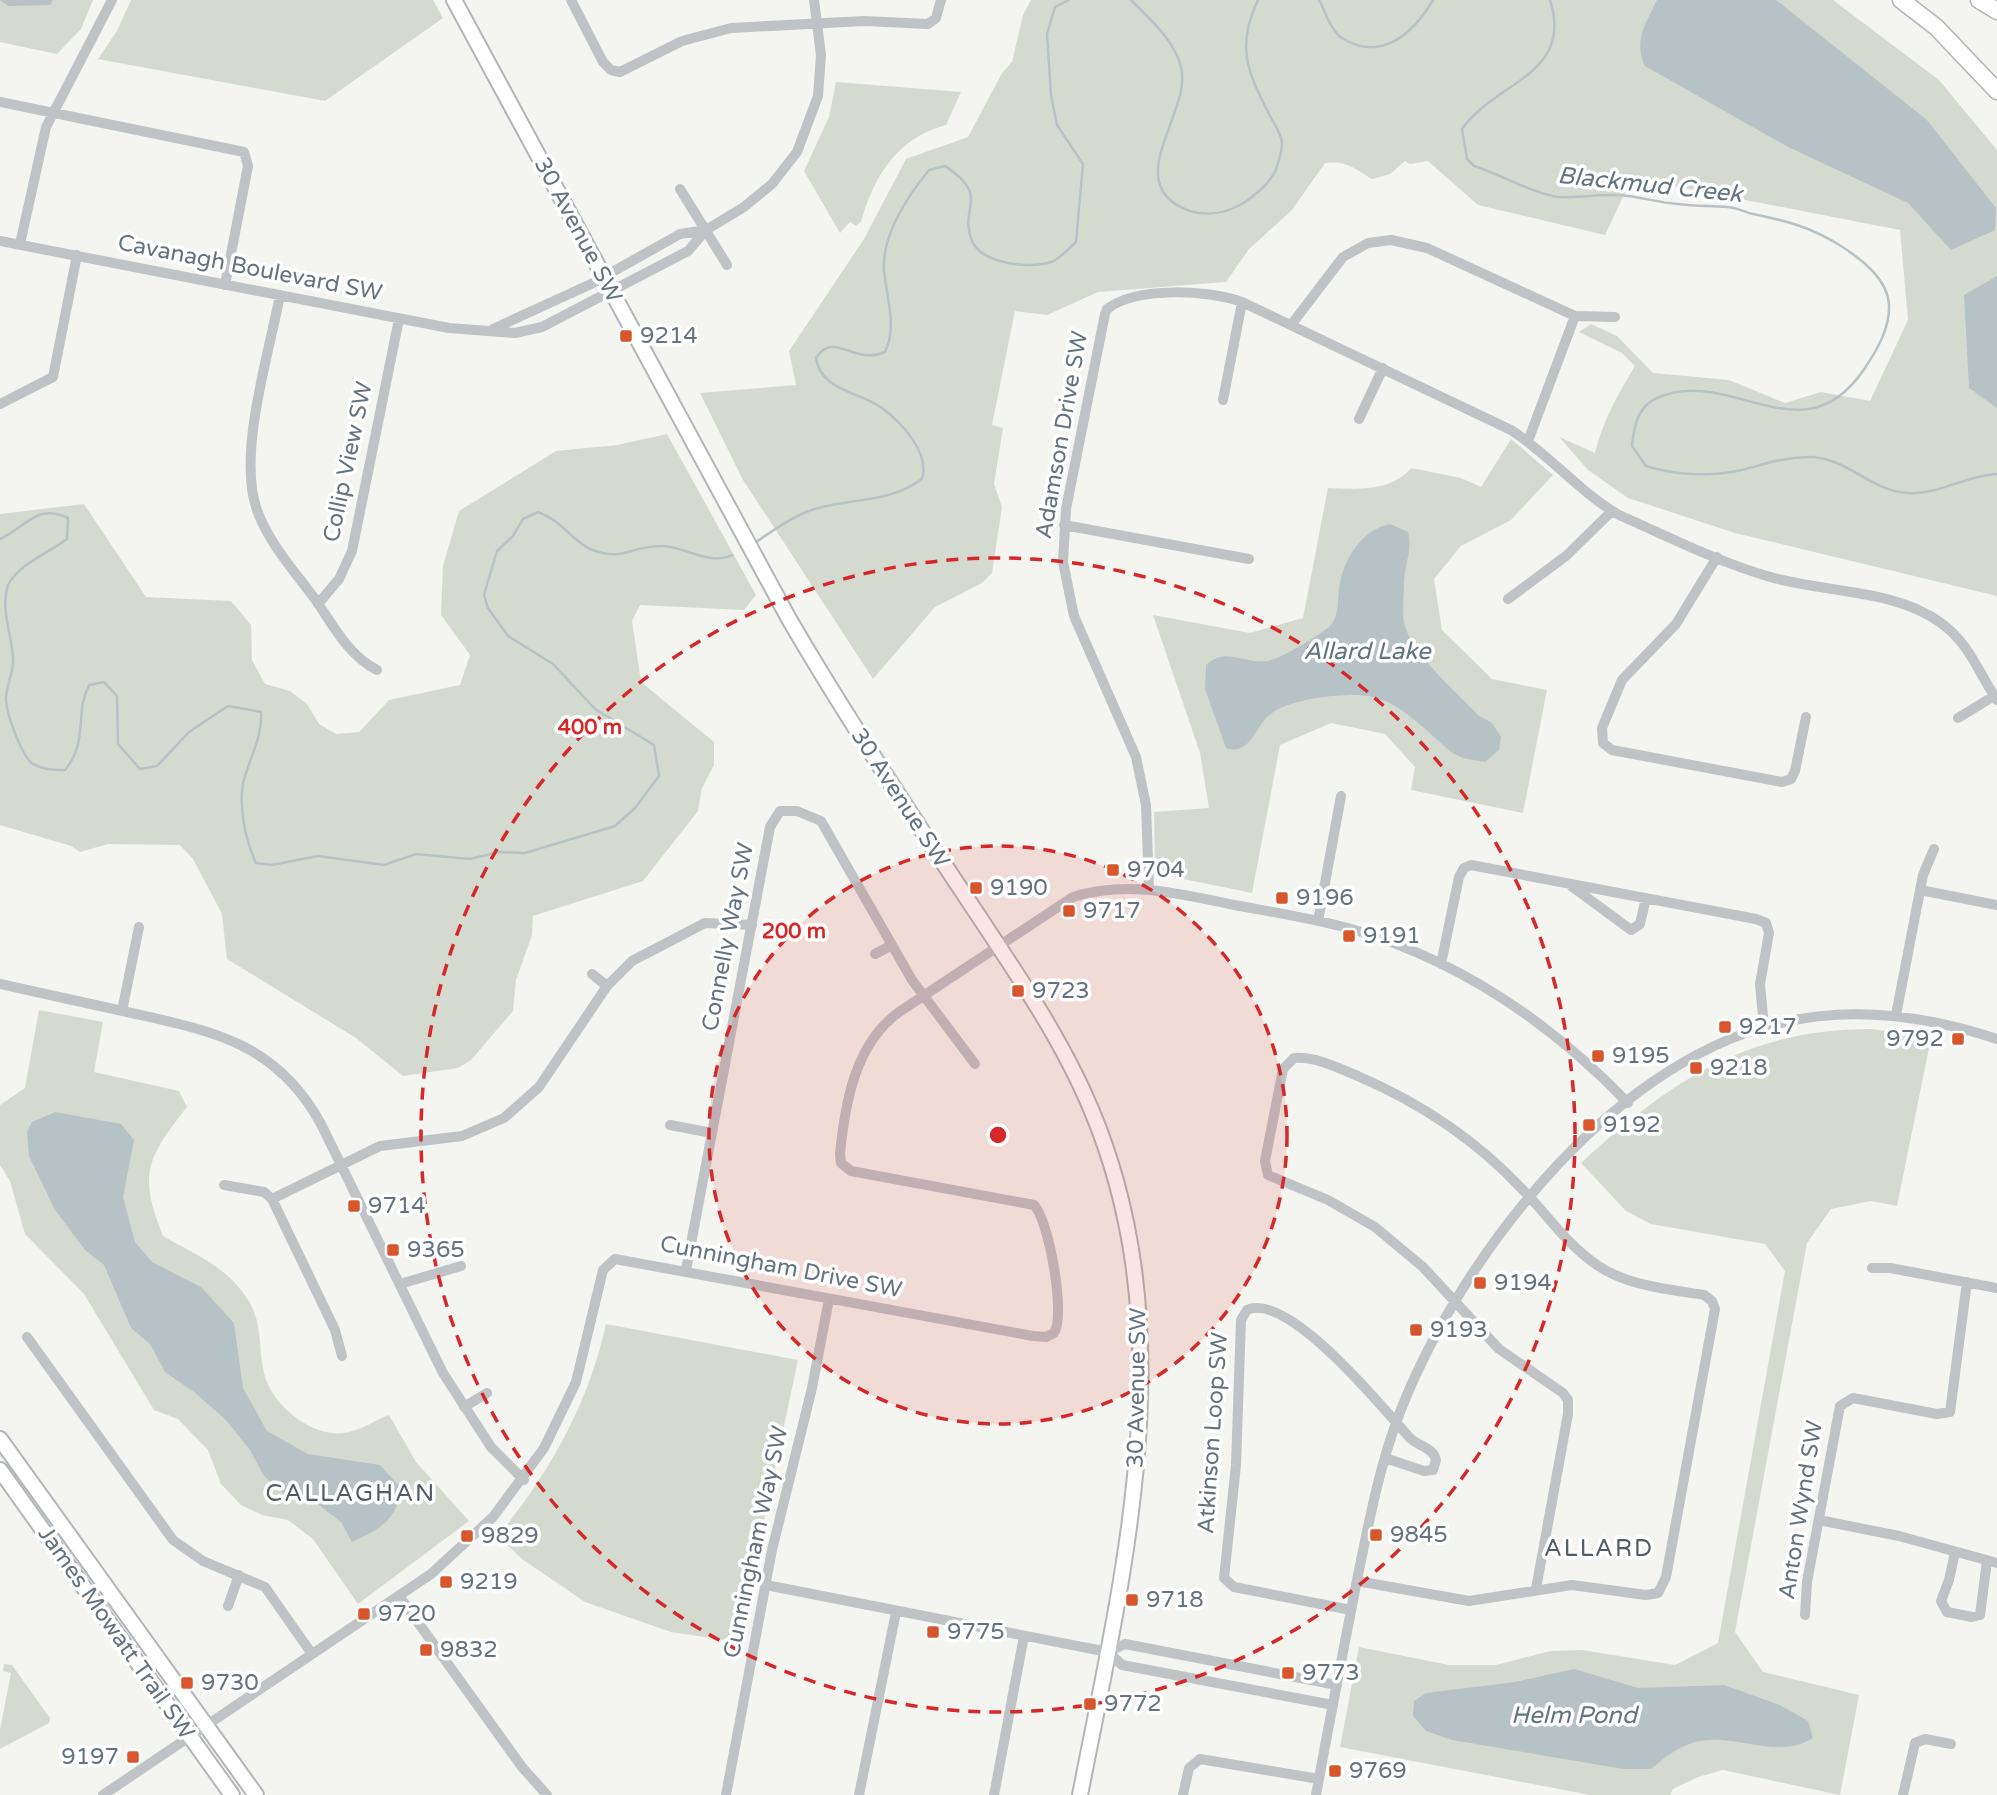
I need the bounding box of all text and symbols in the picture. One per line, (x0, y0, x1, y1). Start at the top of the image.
street label: 30 Avenue SW (528, 153, 628, 307)
water label: Blackmud Creek (1556, 161, 1746, 209)
street label: Cavanagh Boulevard SW (115, 229, 385, 307)
place label: 9214 (640, 322, 698, 350)
marker: 9214 (618, 328, 634, 344)
street label: Adamson Drive SW (1030, 329, 1094, 541)
street label: Collip View SW (317, 379, 379, 545)
water label: Allard Lake (1303, 637, 1432, 666)
text: 400 m (558, 715, 622, 740)
street label: 30 Avenue SW (845, 723, 955, 873)
street label: Connelly Way SW (696, 840, 760, 1034)
place label: 9704 (1127, 856, 1185, 884)
marker: 9704 (1105, 862, 1121, 878)
place label: 9190 (990, 874, 1048, 902)
marker: 9190 (968, 880, 984, 896)
place label: 9196 (1296, 884, 1354, 912)
marker: 9196 (1274, 890, 1290, 906)
place label: 9717 (1083, 897, 1141, 925)
marker: 9717 (1061, 903, 1077, 919)
text: 200 m (762, 919, 826, 944)
place label: 9191 (1363, 922, 1421, 950)
marker: 9191 (1341, 928, 1357, 944)
place label: 9723 (1032, 977, 1090, 1005)
marker: 9723 (1010, 983, 1026, 999)
place label: 9217 (1739, 1013, 1797, 1041)
marker: 9217 (1717, 1019, 1733, 1035)
place label: 9792 (1886, 1025, 1944, 1053)
marker: 9792 (1950, 1031, 1966, 1047)
place label: 9195 (1612, 1042, 1670, 1070)
marker: 9195 (1590, 1048, 1606, 1064)
place label: 9218 (1710, 1054, 1768, 1082)
marker: 9218 (1688, 1060, 1704, 1076)
place label: 9192 (1603, 1111, 1661, 1139)
marker: 9192 (1581, 1117, 1597, 1133)
centre of rings (986, 1123, 1010, 1147)
place label: 9714 (368, 1192, 426, 1220)
marker: 9714 (346, 1198, 362, 1214)
street label: Cunningham Drive SW (658, 1230, 904, 1304)
place label: 9365 (407, 1236, 465, 1264)
marker: 9365 (385, 1242, 401, 1258)
place label: 9194 (1494, 1269, 1552, 1297)
marker: 9194 (1472, 1275, 1488, 1291)
street label: 30 Avenue SW (1122, 1307, 1152, 1469)
place label: 9193 (1430, 1316, 1488, 1344)
marker: 9193 (1408, 1322, 1424, 1338)
street label: Atkinson Loop SW (1192, 1331, 1234, 1535)
street label: Anton Wynd SW (1773, 1419, 1829, 1601)
street label: Cunningham Way SW (718, 1423, 794, 1661)
district label: CALLAGHAN (266, 1479, 436, 1508)
street label: James Mowatt Trail SW (32, 1521, 200, 1745)
place label: 9845 (1390, 1521, 1448, 1549)
place label: 9829 (481, 1522, 539, 1550)
marker: 9845 (1368, 1527, 1384, 1543)
marker: 9829 (459, 1528, 475, 1544)
district label: ALLARD (1544, 1534, 1654, 1563)
place label: 9219 (460, 1568, 518, 1596)
marker: 9219 (438, 1574, 454, 1590)
place label: 9718 (1146, 1586, 1204, 1614)
marker: 9718 (1124, 1592, 1140, 1608)
place label: 9720 (378, 1600, 436, 1628)
marker: 9720 (356, 1606, 372, 1622)
place label: 9775 (947, 1618, 1005, 1646)
marker: 9775 (925, 1624, 941, 1640)
place label: 9832 (440, 1636, 498, 1664)
marker: 9832 (418, 1642, 434, 1658)
place label: 9773 (1302, 1659, 1360, 1687)
marker: 9773 (1280, 1665, 1296, 1681)
place label: 9730 (201, 1669, 259, 1697)
marker: 9730 (179, 1675, 195, 1691)
place label: 9772 (1104, 1690, 1162, 1718)
marker: 9772 (1082, 1696, 1098, 1712)
water label: Helm Pond (1511, 1701, 1640, 1730)
place label: 9197 (61, 1743, 119, 1771)
marker: 9197 (125, 1749, 141, 1765)
place label: 9769 (1349, 1757, 1407, 1785)
marker: 9769 (1327, 1763, 1343, 1779)

